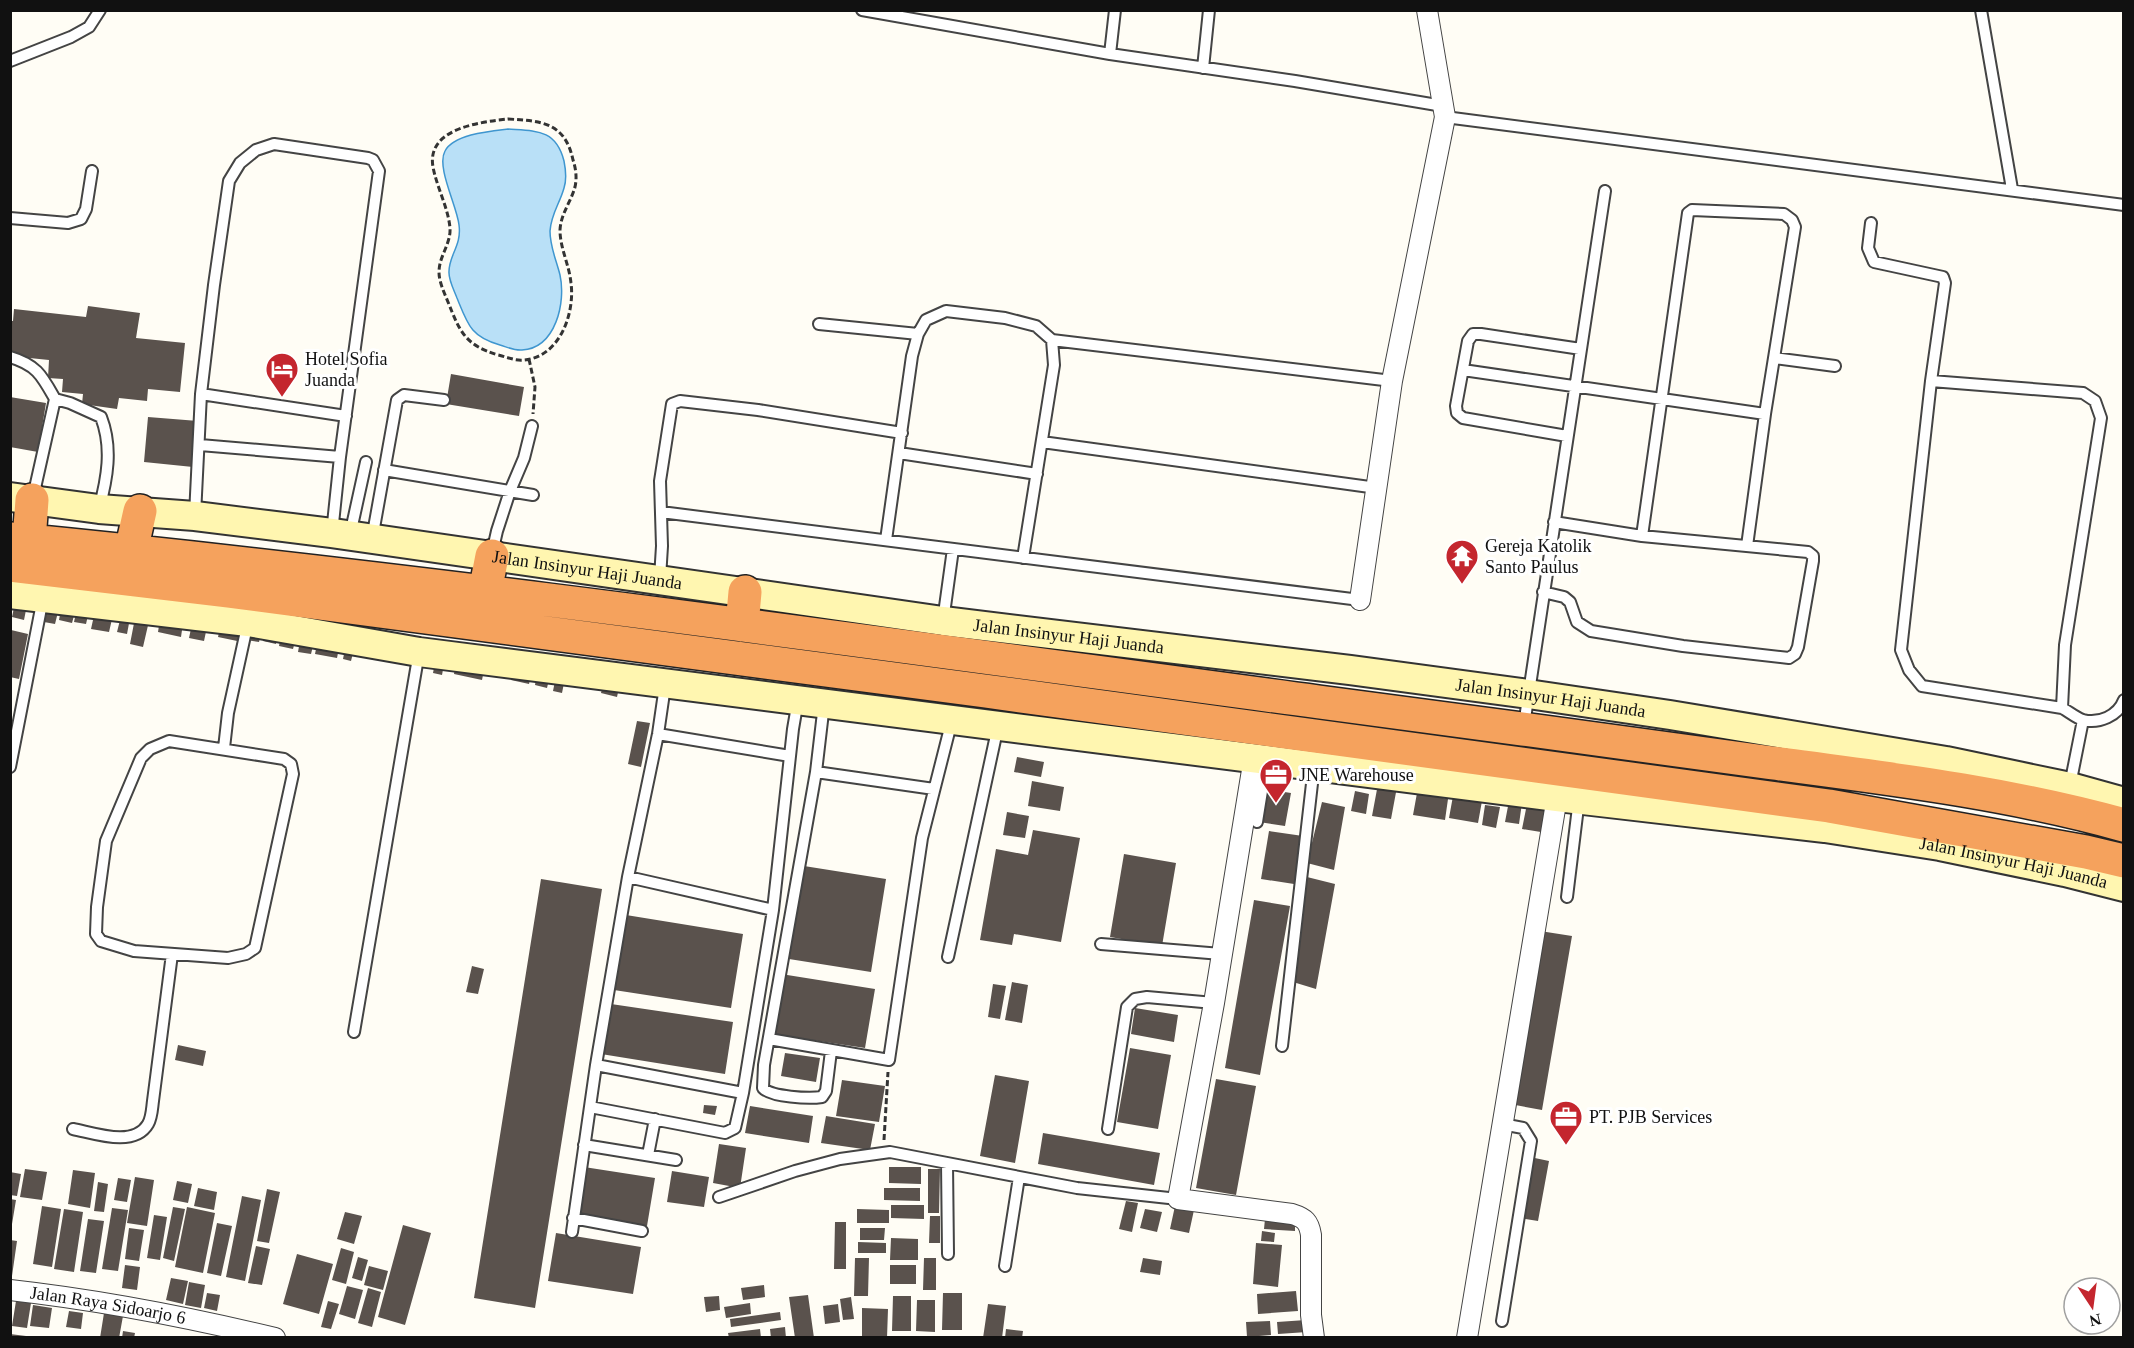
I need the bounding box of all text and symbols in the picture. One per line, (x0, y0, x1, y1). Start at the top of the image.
place label: Hotel Sofia Juanda (305, 349, 388, 390)
hotel icon: Hotel Sofia Juanda (264, 351, 300, 398)
place label: Gereja Katolik Santo Paulus (1485, 536, 1591, 577)
temple icon: Gereja Katolik Santo Paulus (1444, 538, 1480, 585)
street label: Jalan Insinyur Haji Juanda (491, 546, 684, 593)
street label: Jalan Insinyur Haji Juanda (972, 615, 1165, 658)
street label: Jalan Insinyur Haji Juanda (1455, 674, 1647, 721)
office icon: JNE Warehouse (1258, 757, 1294, 804)
place label: JNE Warehouse (1299, 765, 1414, 785)
street label: Jalan Insinyur Haji Juanda (1918, 833, 2110, 892)
office icon: PT. PJB Services (1548, 1099, 1584, 1146)
place label: PT. PJB Services (1589, 1107, 1712, 1127)
north arrow (2062, 1276, 2122, 1336)
street label: Jalan Raya Sidoarjo 6 (29, 1282, 187, 1328)
text: N (2087, 1311, 2103, 1330)

